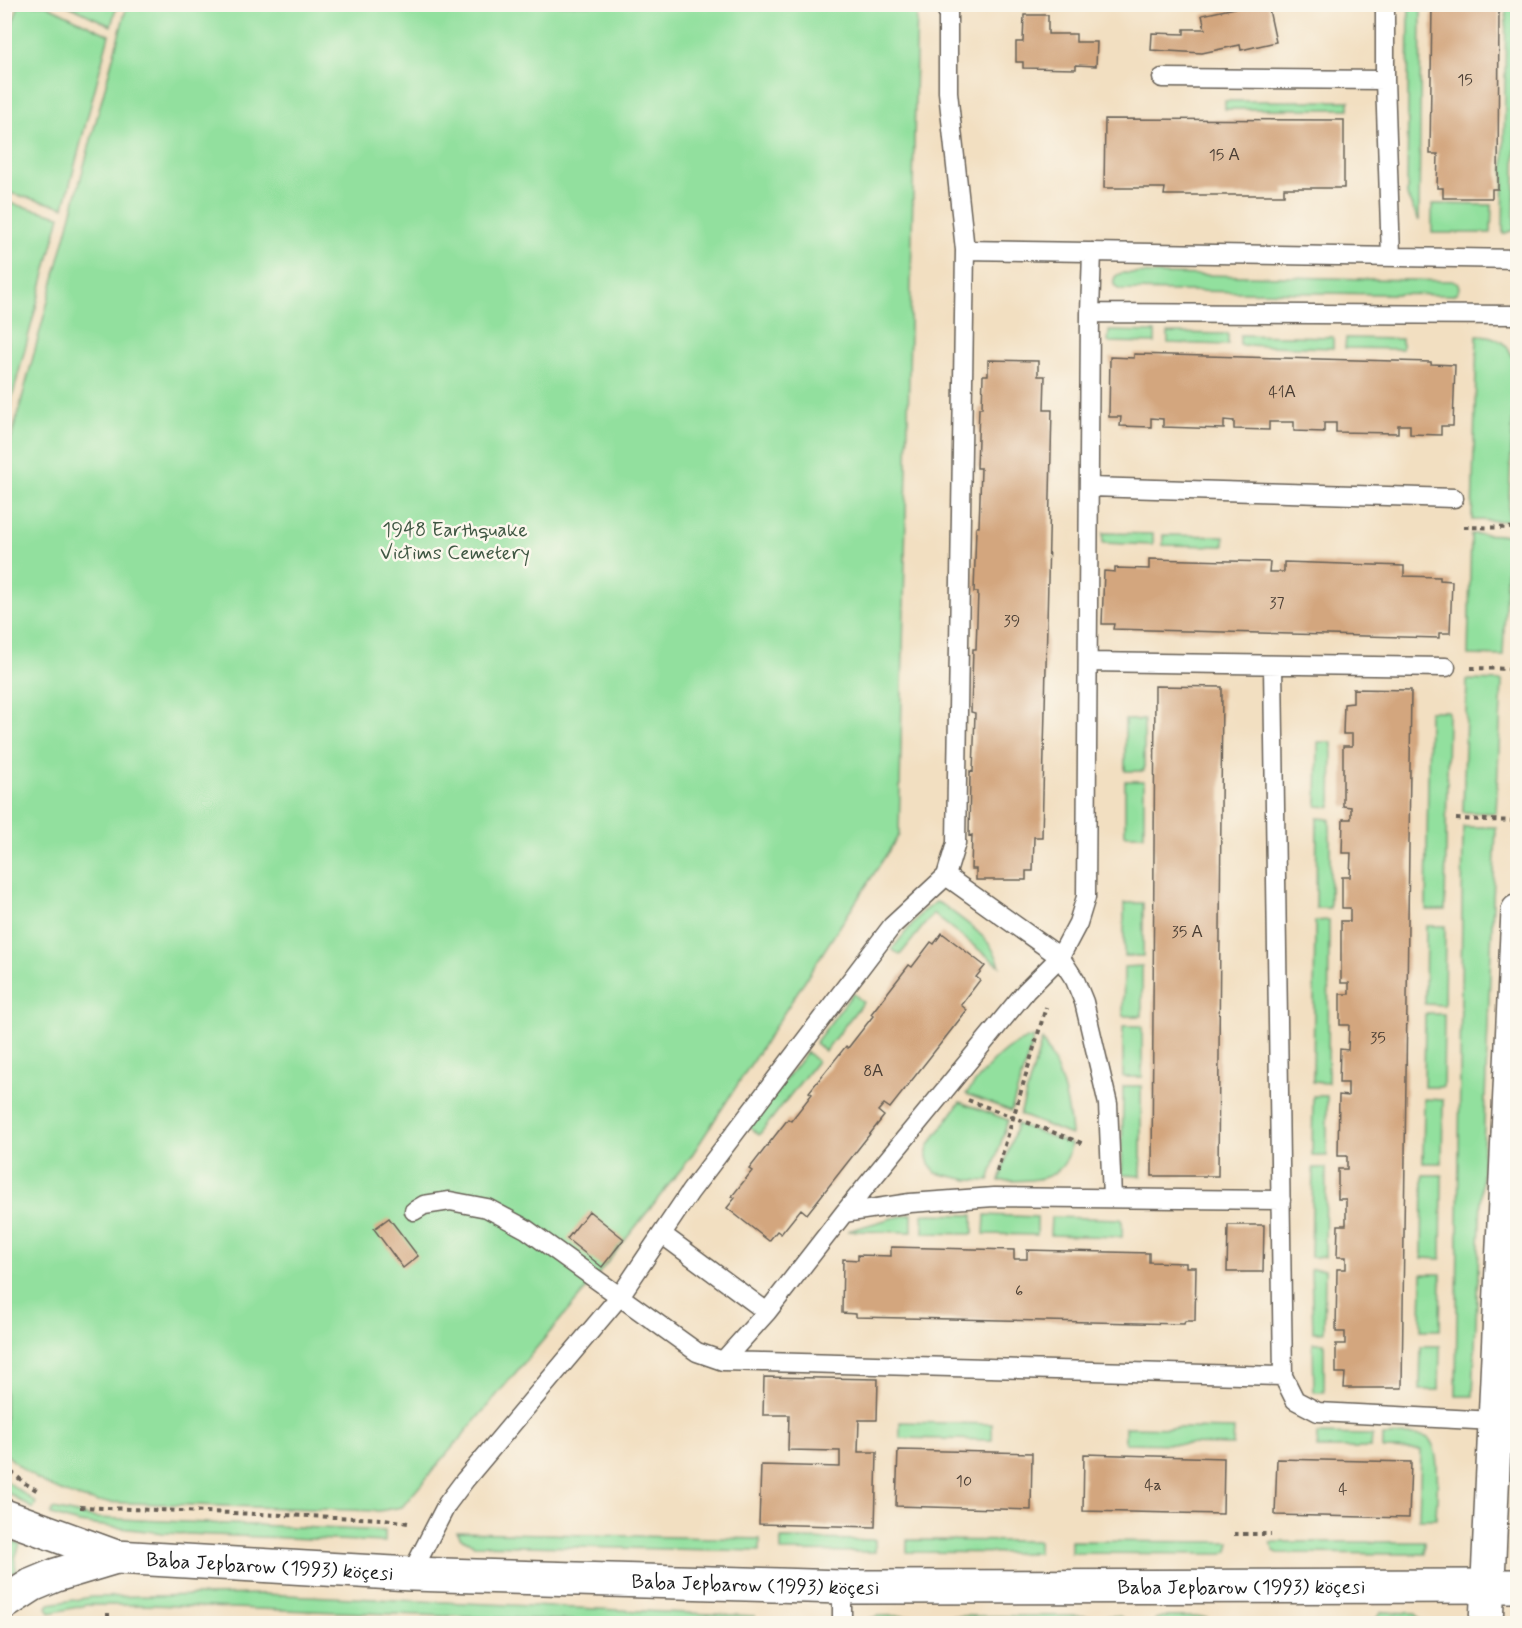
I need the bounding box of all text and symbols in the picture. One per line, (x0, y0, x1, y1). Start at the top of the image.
house number: 15 (1457, 70, 1473, 91)
house number: 15 А (1209, 145, 1240, 166)
house number: 41А (1269, 382, 1296, 403)
park label: 1948 Earthquake Victims Cemetery (380, 517, 530, 567)
house number: 37 (1269, 593, 1285, 614)
house number: 39 (1004, 611, 1020, 632)
house number: 35 А (1172, 922, 1203, 943)
house number: 35 (1370, 1028, 1386, 1049)
house number: 8А (863, 1061, 883, 1082)
house number: 6 (1015, 1281, 1023, 1302)
house number: 10 (956, 1471, 972, 1492)
house number: 4a (1144, 1475, 1162, 1496)
house number: 4 (1338, 1479, 1348, 1500)
street label: Baba Jepbarow (1993) köçesi (145, 1547, 394, 1588)
street label: Baba Jepbarow (1993) köçesi (631, 1569, 879, 1602)
street label: Baba Jepbarow (1993) köçesi (1117, 1574, 1365, 1602)

